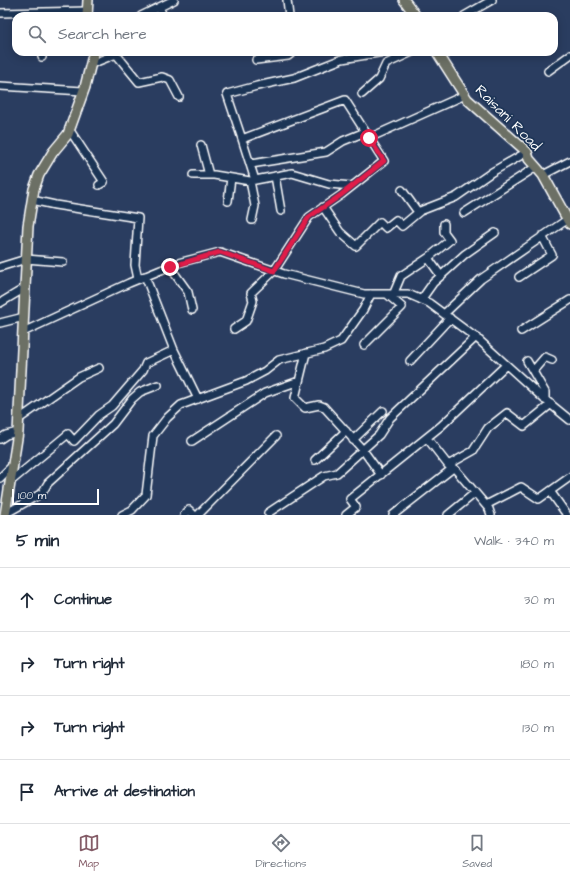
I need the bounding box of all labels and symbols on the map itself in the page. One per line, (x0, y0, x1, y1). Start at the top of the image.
street label: Raisani Road (470, 80, 546, 156)
route start (360, 129, 378, 147)
route end (161, 258, 179, 276)
scale bar (12, 487, 99, 506)

